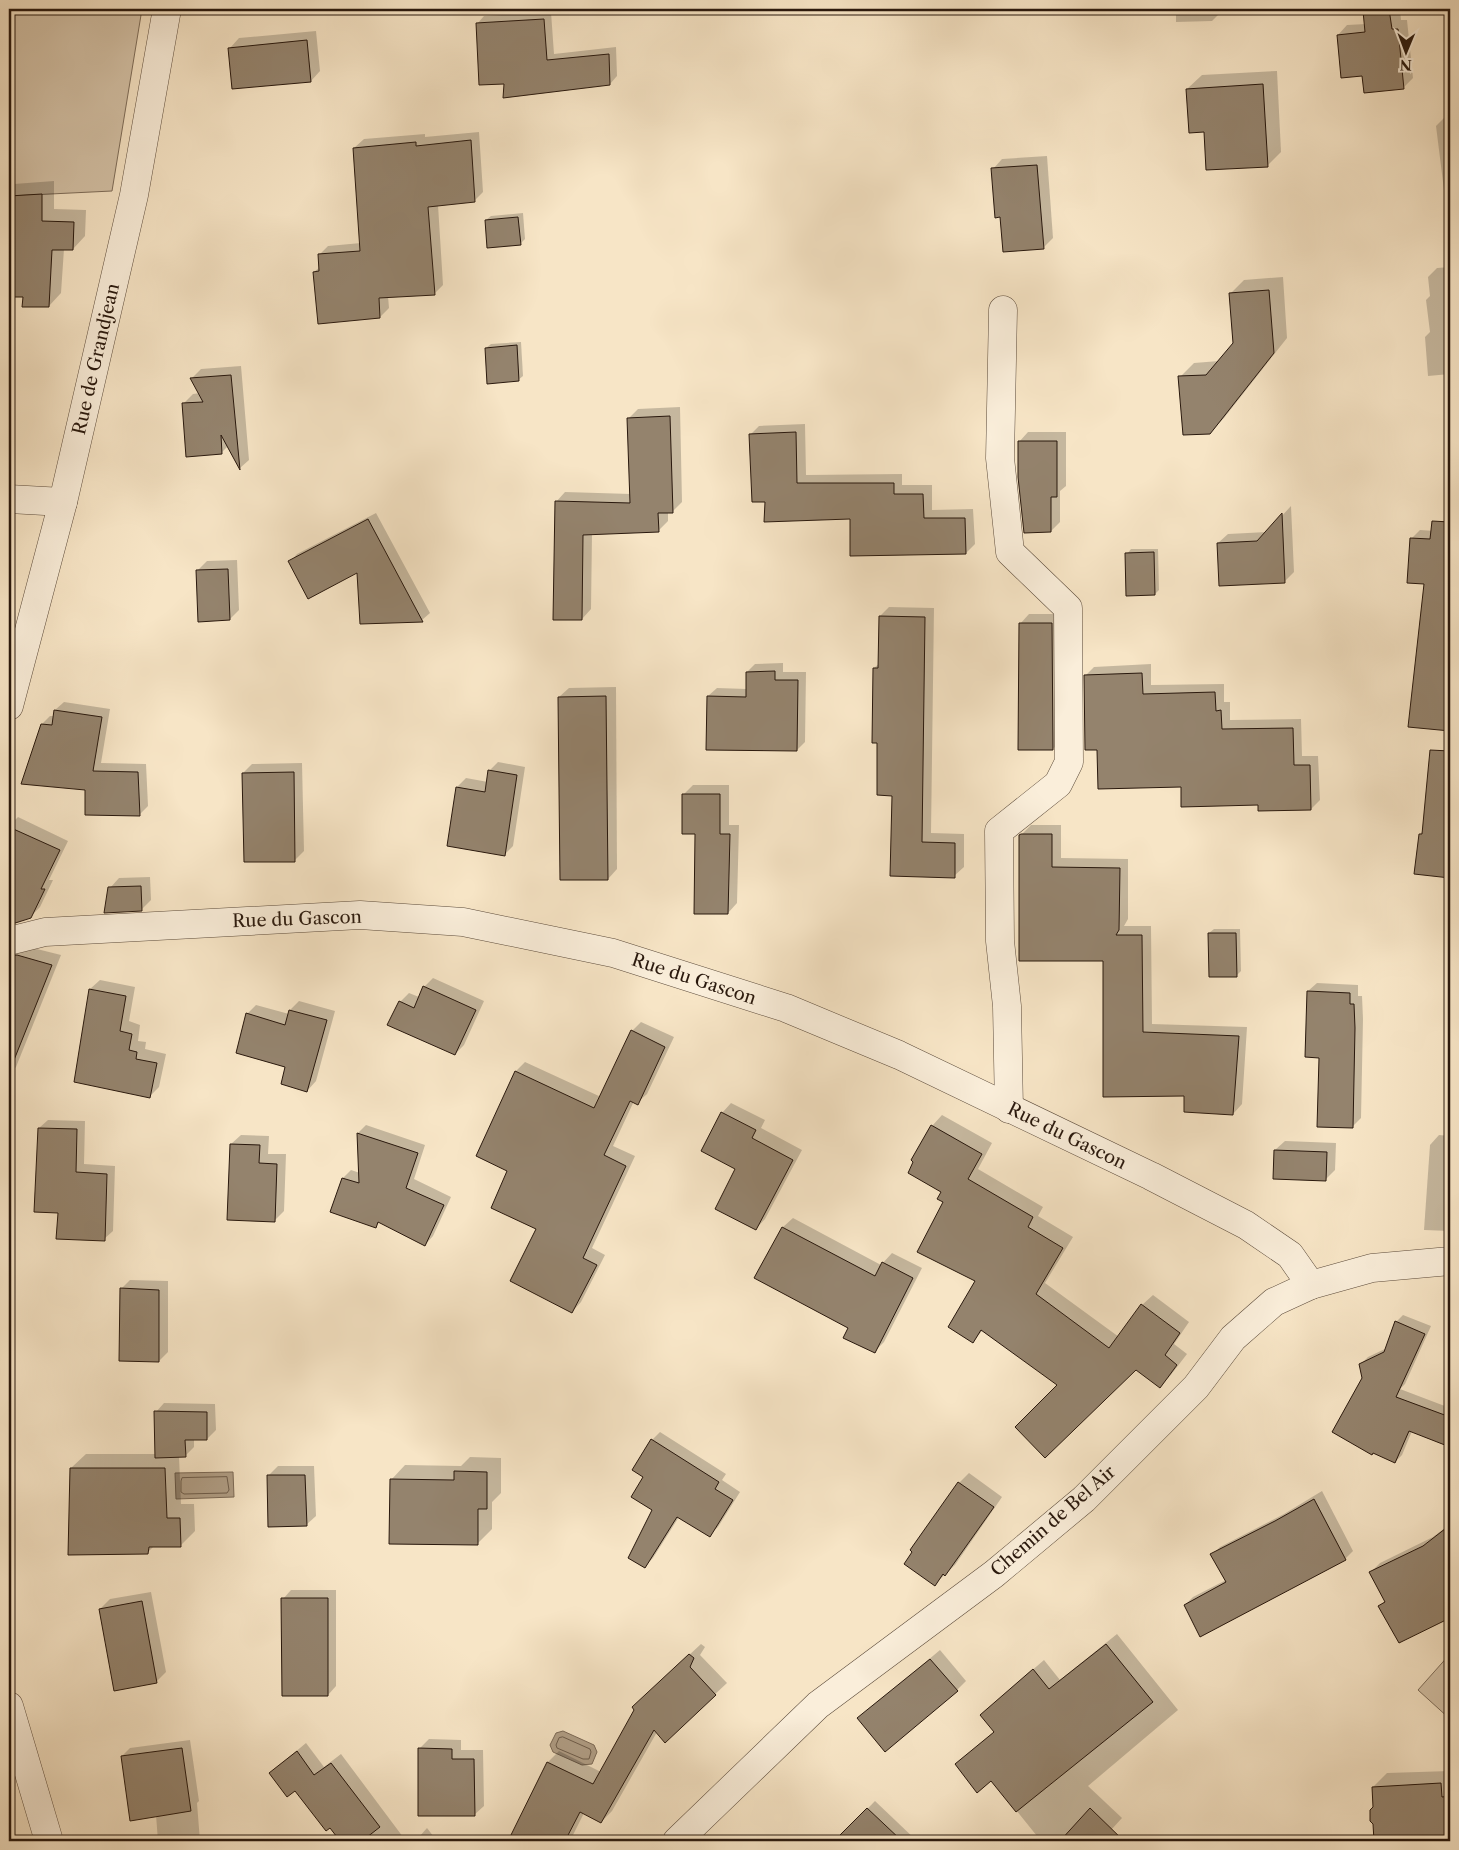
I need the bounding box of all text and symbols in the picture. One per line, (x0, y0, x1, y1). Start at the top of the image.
north arrow (1382, 28, 1432, 78)
text: N (1400, 56, 1412, 74)
street label: Rue de Grandjean (68, 281, 124, 437)
street label: Rue du Gascon (232, 906, 362, 932)
street label: Rue du Gascon (629, 949, 759, 1009)
street label: Rue du Gascon (1004, 1098, 1130, 1174)
street label: Chemin de Bel Air (986, 1461, 1120, 1581)

